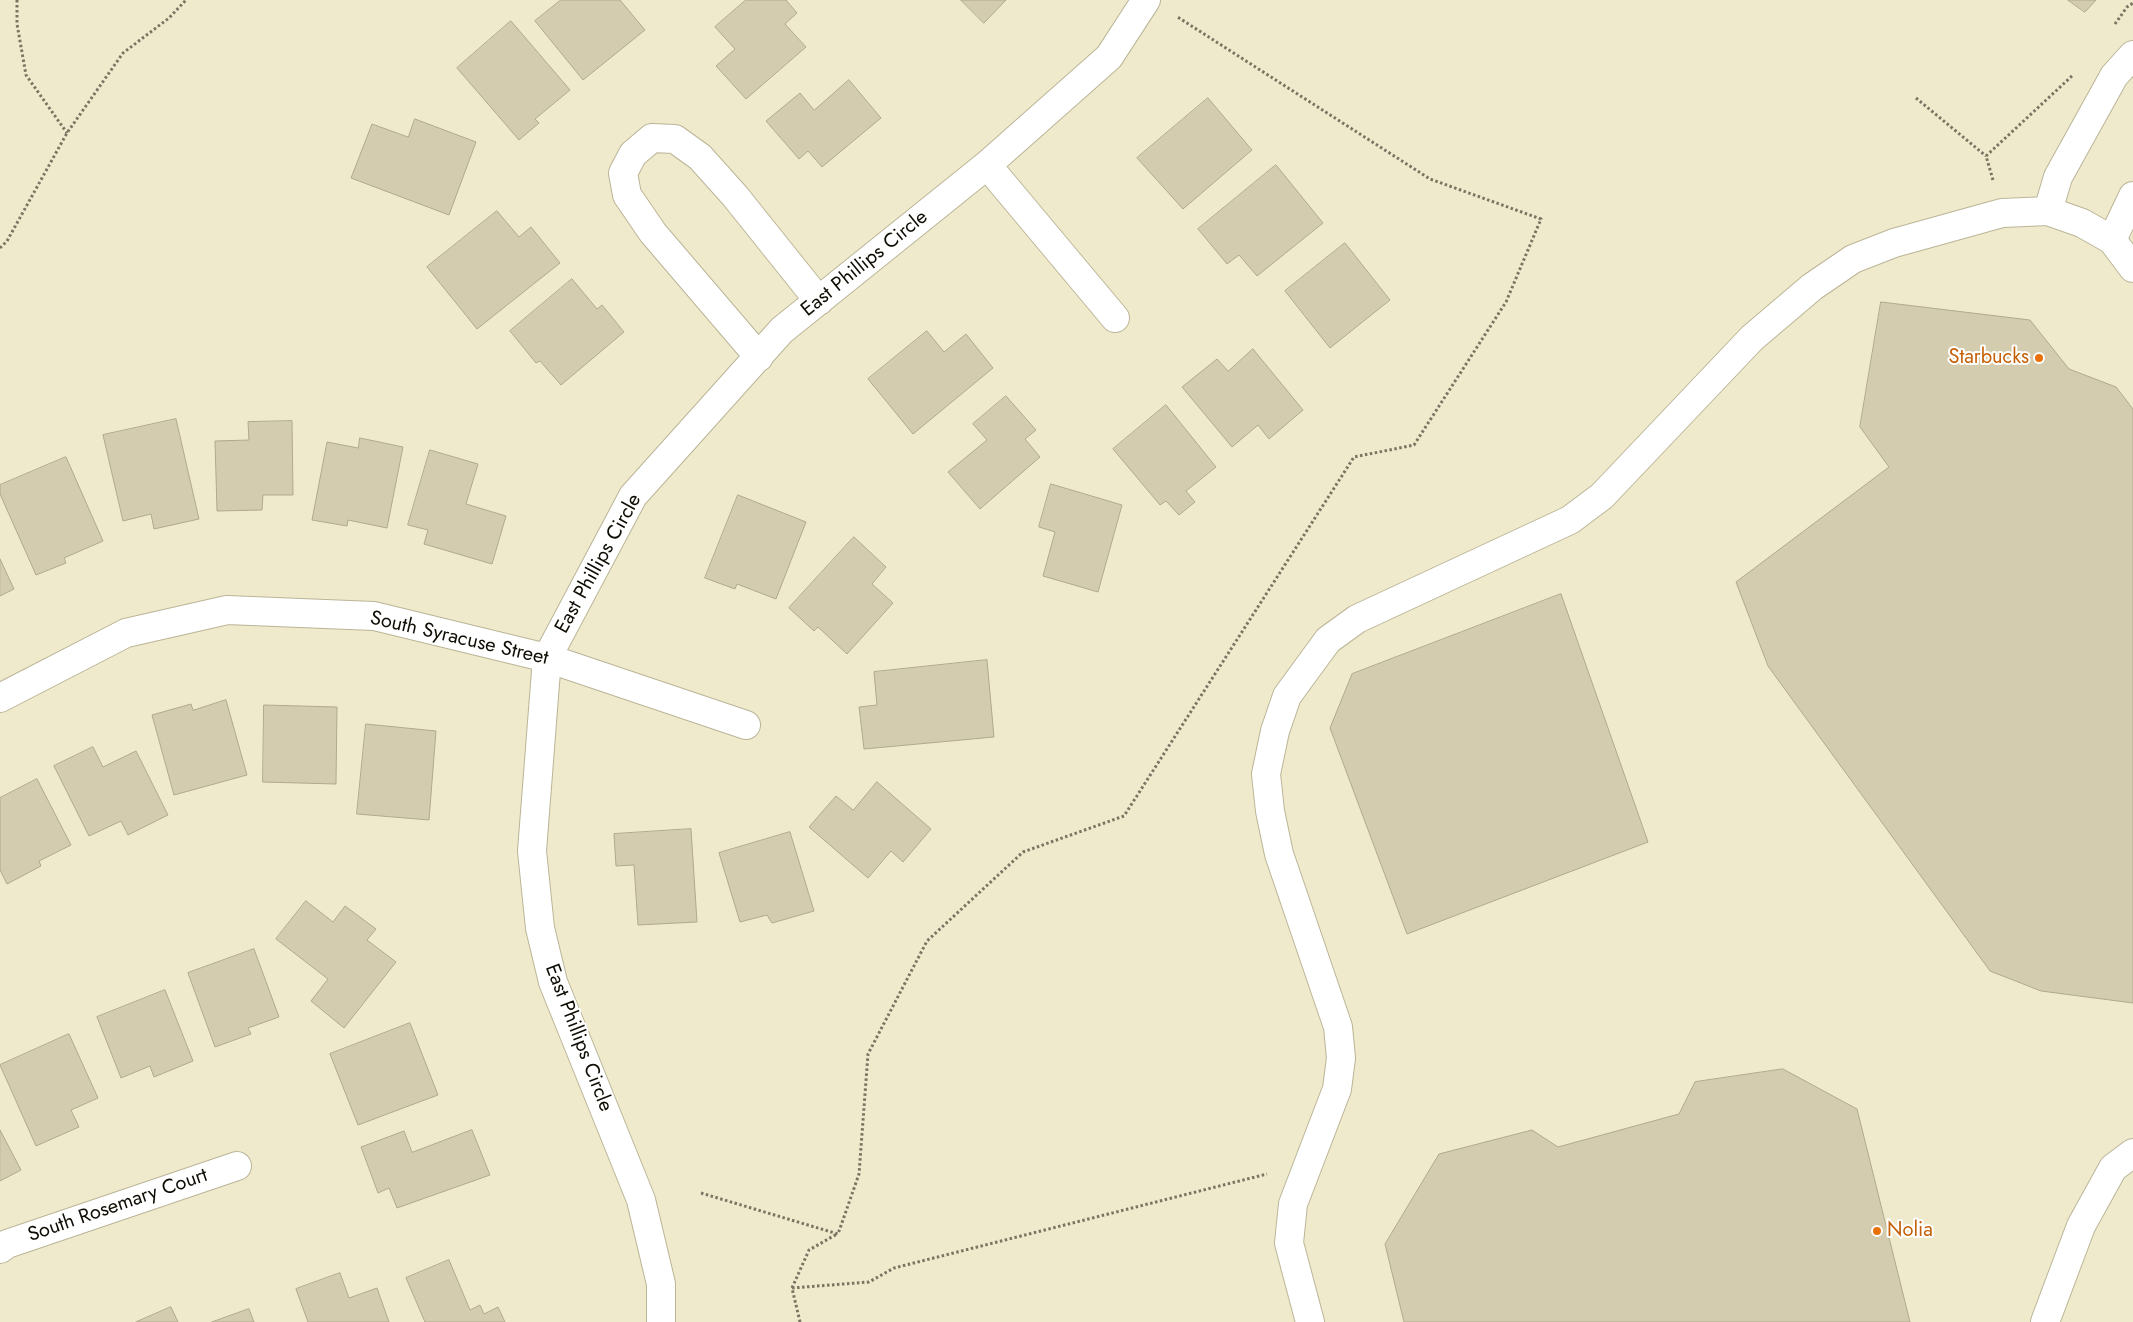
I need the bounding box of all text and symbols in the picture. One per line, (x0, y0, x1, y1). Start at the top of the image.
street label: East Phillips Circle (797, 206, 933, 322)
place label: Starbucks (1948, 346, 2029, 370)
marker: Starbucks (2033, 352, 2045, 364)
street label: East Phillips Circle (551, 490, 647, 638)
street label: South Syracuse Street (368, 607, 550, 671)
street label: East Phillips Circle (539, 961, 617, 1115)
street label: South Rosemary Court (25, 1164, 211, 1248)
place label: Nolia (1887, 1219, 1933, 1243)
marker: Nolia (1871, 1225, 1883, 1237)

